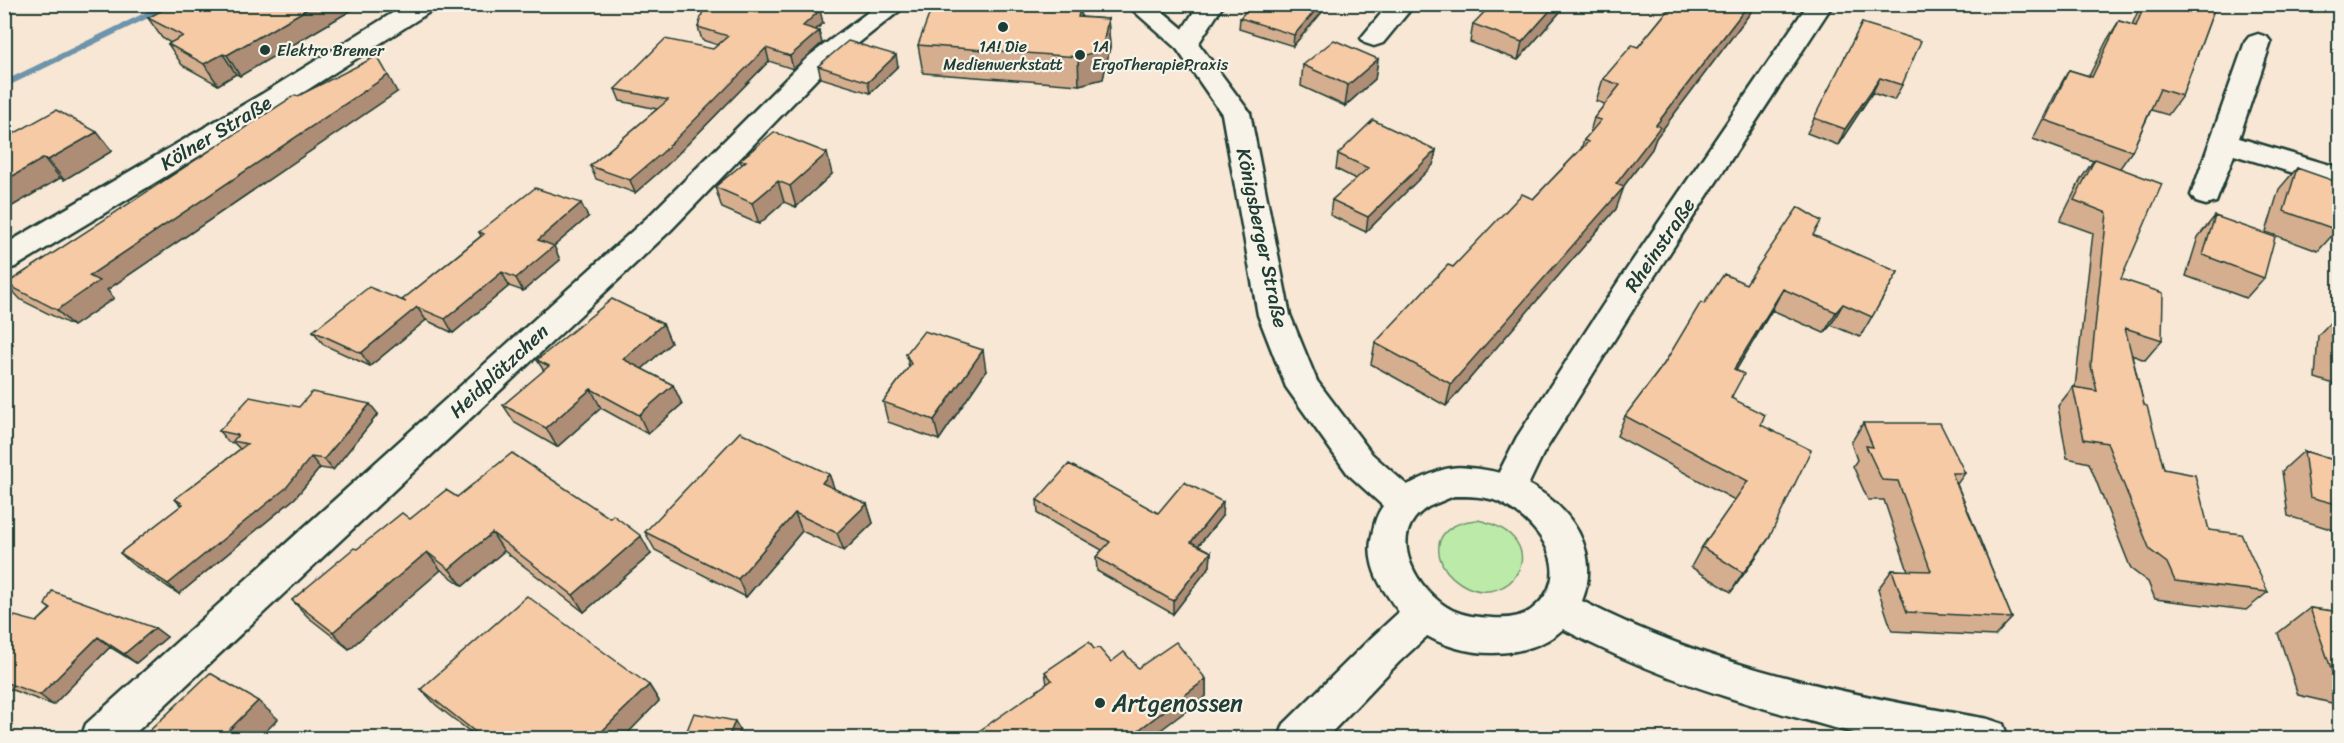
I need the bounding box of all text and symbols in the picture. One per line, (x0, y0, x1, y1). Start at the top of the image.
marker: 1A! Die Medienwerkstatt (996, 20, 1010, 34)
place label: 1A! Die Medienwerkstatt (943, 32, 1063, 79)
place label: 1A ErgoTherapiePraxis (1092, 32, 1229, 79)
place label: Elektro Bremer (277, 36, 385, 65)
marker: Elektro Bremer (258, 43, 272, 57)
marker: 1A ErgoTherapiePraxis (1073, 48, 1087, 62)
street label: Kölner Straße (153, 86, 279, 180)
street label: Königsberger Straße (1226, 145, 1298, 331)
street label: Rheinstraße (1615, 190, 1705, 300)
street label: Heidplätzchen (441, 315, 557, 427)
place label: Artgenossen (1111, 682, 1243, 724)
marker: Artgenossen (1093, 696, 1107, 710)

